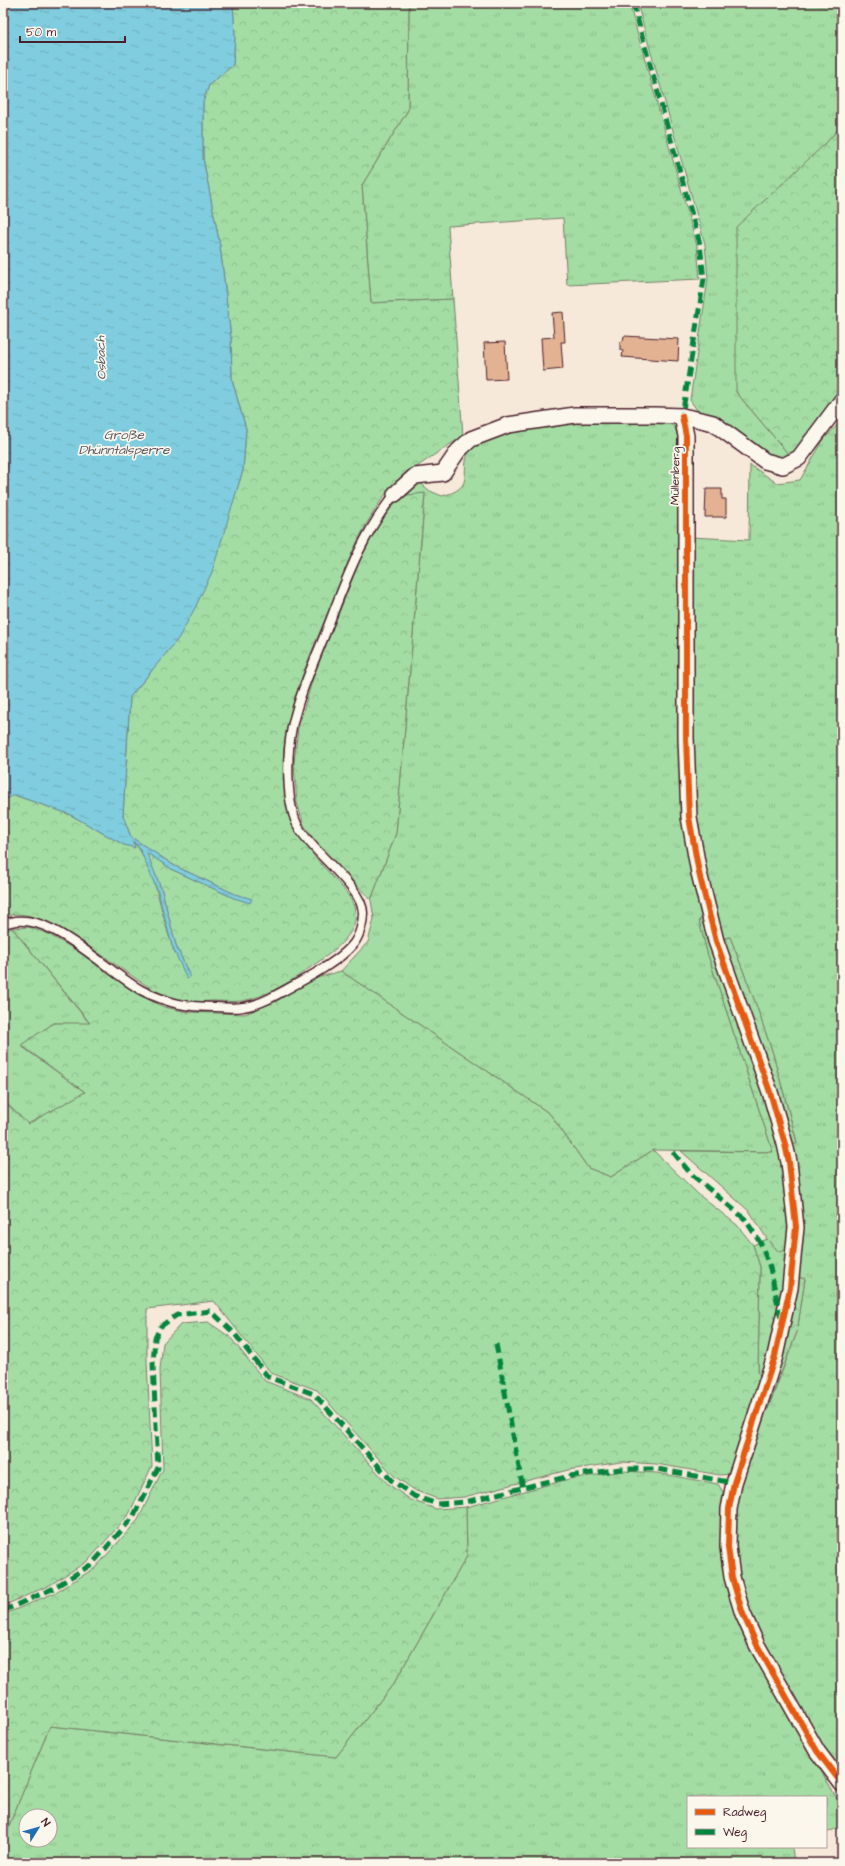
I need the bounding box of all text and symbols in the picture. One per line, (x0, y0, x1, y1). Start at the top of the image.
scale bar (20, 18, 125, 44)
text: 50 m (26, 24, 57, 41)
water label: Osbach (91, 335, 111, 380)
water label: Große Dhünntalsperre (79, 426, 170, 459)
street label: Müllenberg (666, 447, 686, 505)
legend (687, 1796, 827, 1848)
text: Radweg (723, 1804, 766, 1822)
north arrow (18, 1808, 58, 1848)
text: N (38, 1815, 54, 1830)
text: Weg (723, 1824, 747, 1842)

